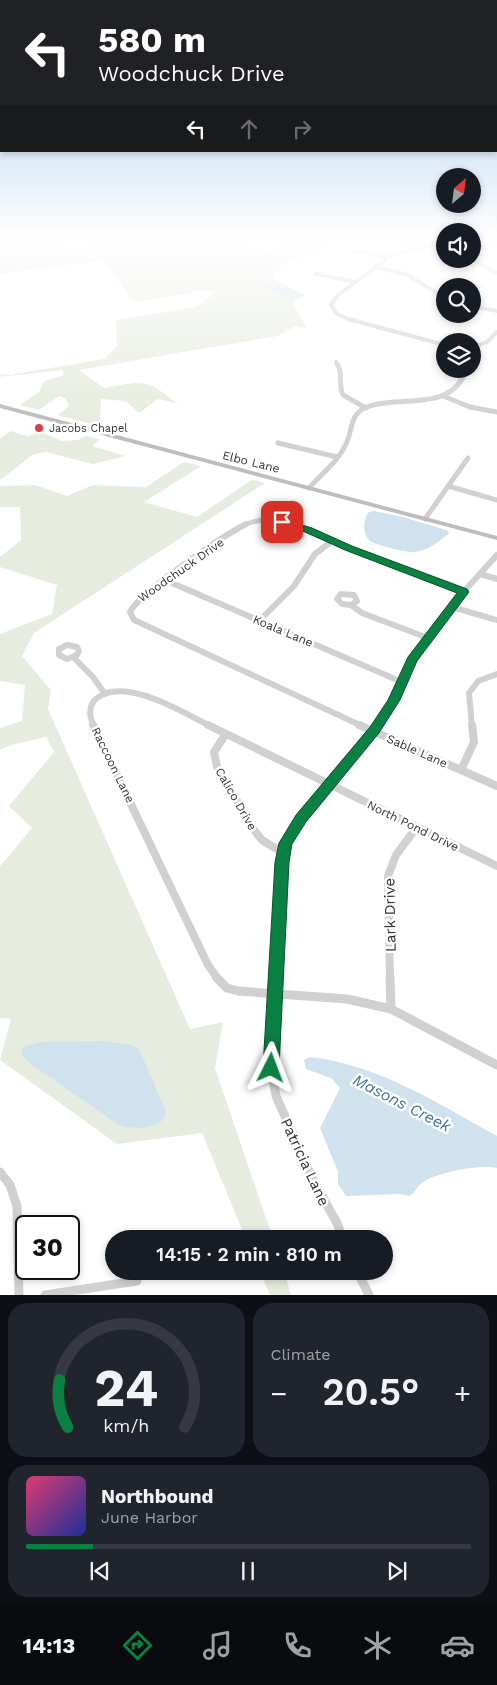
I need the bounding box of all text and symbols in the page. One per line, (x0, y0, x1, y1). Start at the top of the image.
text: 580 m (98, 19, 206, 61)
icon: left (15, 20, 80, 85)
text: Woodchuck Drive (98, 61, 285, 86)
icon: left (182, 115, 210, 143)
icon: ahead (235, 115, 263, 143)
icon: right (288, 115, 316, 143)
north arrow (436, 168, 481, 212)
map controls (436, 168, 481, 378)
button: sound (436, 223, 481, 268)
button: search (436, 278, 481, 323)
button: layers (436, 333, 481, 378)
marker: Jacobs Chapel (33, 422, 45, 434)
place label: Jacobs Chapel (49, 422, 128, 435)
street label: Elbo Lane (221, 448, 281, 476)
pin (261, 501, 303, 543)
icon: arrive (268, 508, 296, 536)
street label: Woodchuck Drive (135, 535, 227, 605)
street label: Koala Lane (251, 612, 315, 650)
street label: Raccoon Lane (89, 725, 137, 805)
street label: Sable Lane (385, 731, 450, 771)
street label: Calico Drive (213, 765, 260, 833)
street label: North Pond Drive (365, 798, 461, 854)
street label: Lark Drive (380, 878, 400, 952)
position arrow (244, 1041, 296, 1093)
water label: Masons Creek (350, 1070, 455, 1136)
street label: Patricia Lane (277, 1115, 333, 1209)
speed limit sign: 30 (15, 1215, 80, 1280)
text: 14:15 · 2 min · 810 m (156, 1243, 342, 1266)
text: Climate (271, 1345, 331, 1364)
text: 24 (94, 1358, 158, 1419)
text: 20.5° (322, 1370, 419, 1414)
text: − (271, 1377, 287, 1410)
text: + (454, 1377, 471, 1410)
text: km/h (103, 1415, 149, 1436)
text: Northbound (101, 1485, 213, 1508)
text: June Harbor (101, 1508, 198, 1527)
icon: previous (86, 1557, 114, 1585)
icon: pause (234, 1557, 262, 1585)
icon: next (383, 1557, 411, 1585)
icon: directions (120, 1628, 155, 1663)
icon: music (200, 1628, 235, 1663)
icon: phone (280, 1628, 315, 1663)
icon: climate (360, 1628, 395, 1663)
icon: car (440, 1628, 475, 1663)
text: 14:13 (22, 1633, 75, 1658)

